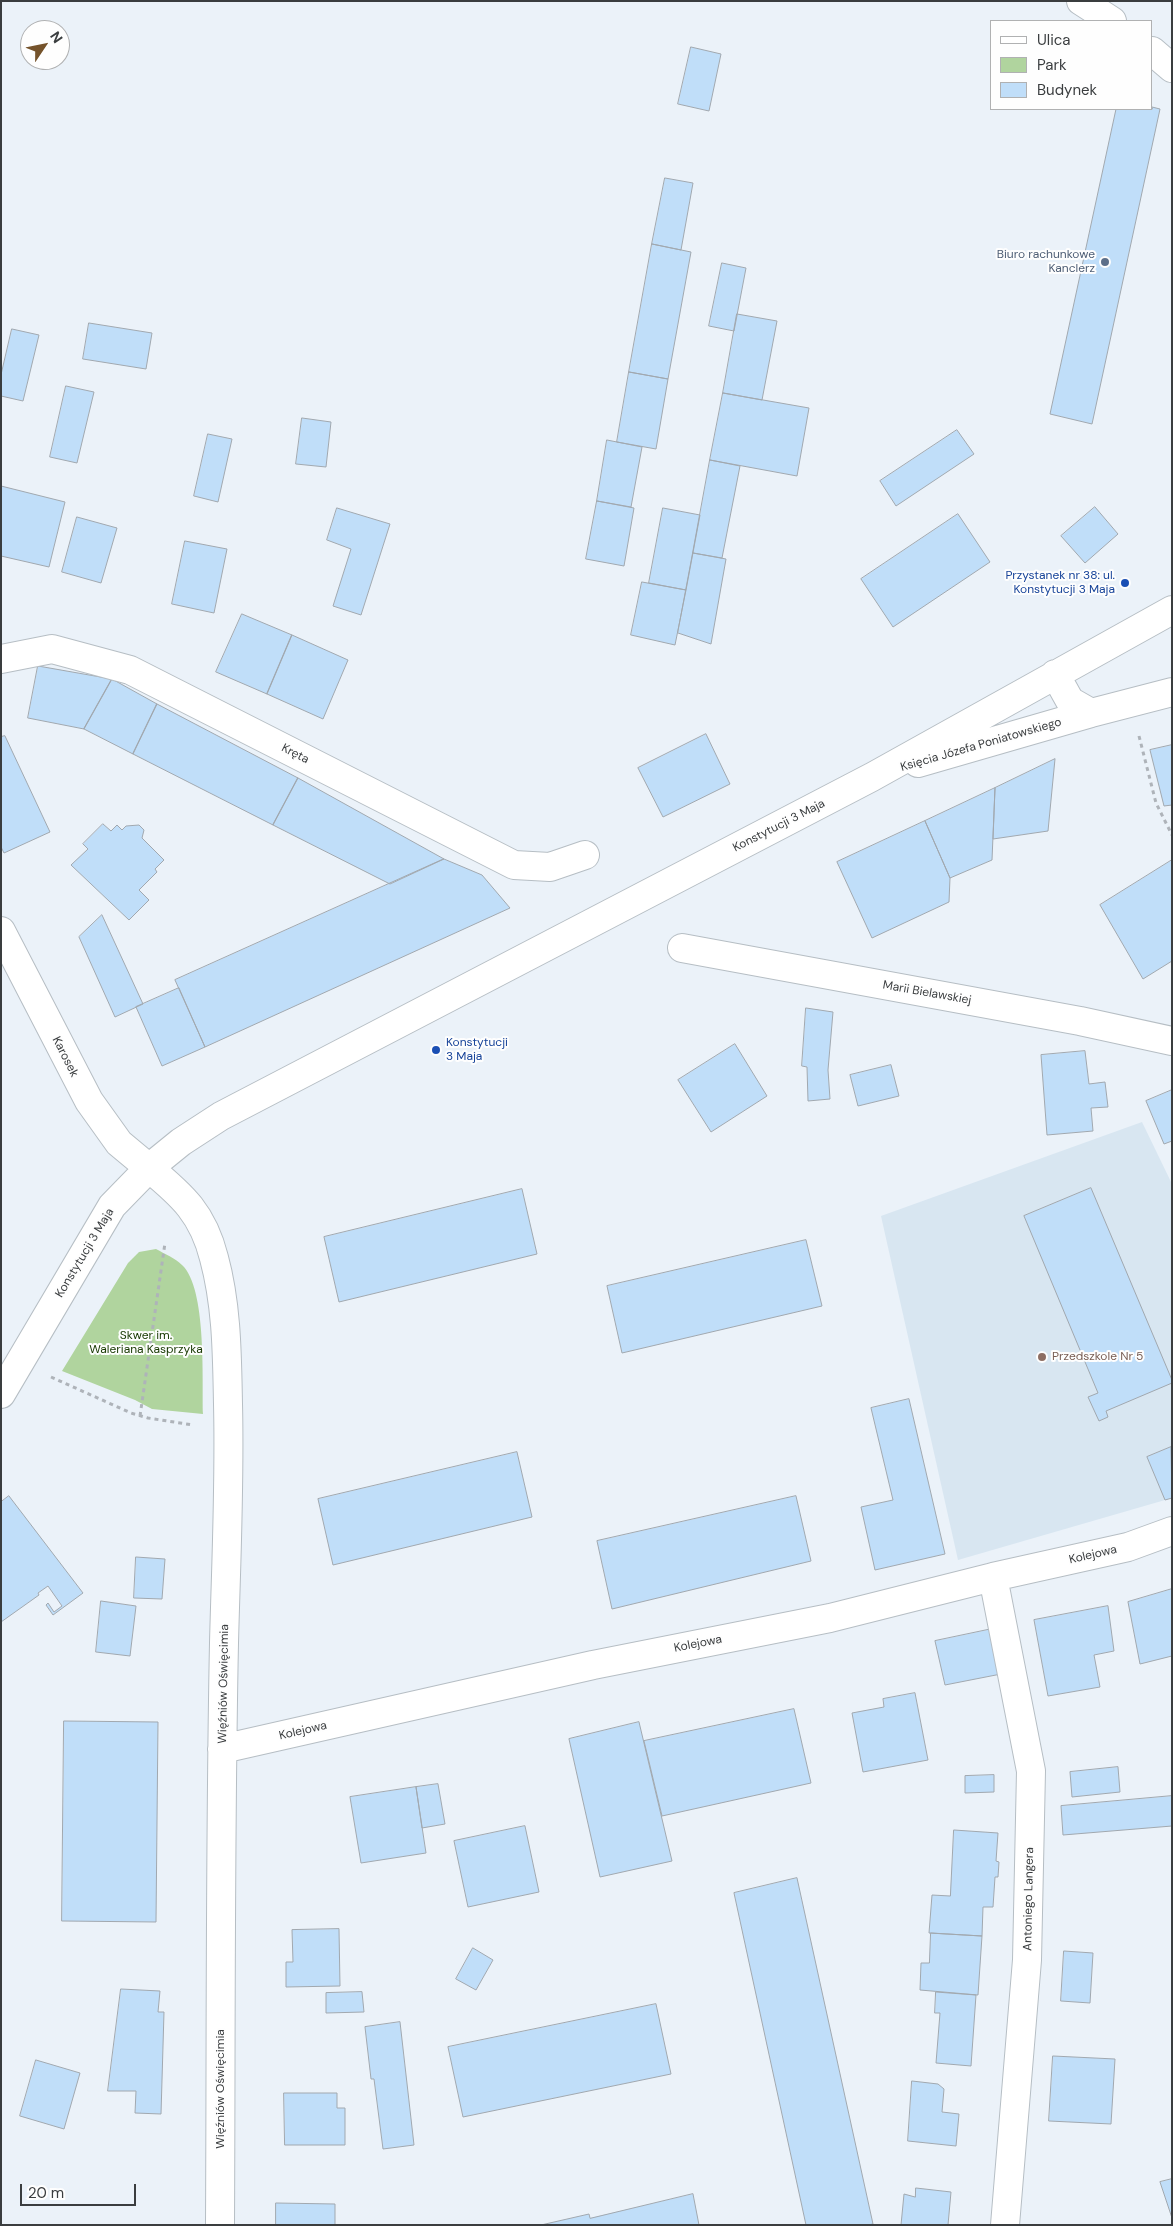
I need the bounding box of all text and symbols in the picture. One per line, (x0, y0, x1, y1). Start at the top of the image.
north arrow (20, 20, 70, 70)
legend (990, 20, 1153, 110)
text: N (46, 28, 67, 46)
text: Ulica (1037, 30, 1071, 50)
text: Park (1037, 55, 1067, 75)
text: Budynek (1037, 80, 1097, 100)
place label: Biuro rachunkowe Kanclerz (997, 248, 1095, 276)
marker: Biuro rachunkowe Kanclerz (1099, 256, 1111, 268)
place label: Przystanek nr 38: ul. Konstytucji 3 Maja (1005, 569, 1115, 597)
marker: Przystanek nr 38: ul. Konstytucji 3 Maja (1119, 577, 1131, 589)
street label: Księcia Józefa Poniatowskiego (899, 715, 1063, 775)
street label: Kręta (279, 741, 311, 767)
street label: Konstytucji 3 Maja (730, 797, 828, 855)
street label: Marii Bielawskiej (881, 978, 973, 1008)
street label: Karosek (49, 1034, 81, 1080)
place label: Konstytucji 3 Maja (446, 1036, 508, 1064)
marker: Konstytucji 3 Maja (430, 1044, 442, 1056)
street label: Konstytucji 3 Maja (53, 1206, 117, 1300)
park label: Skwer im. Waleriana Kasprzyka (89, 1329, 203, 1357)
place label: Przedszkole Nr 5 (1052, 1350, 1143, 1364)
marker: Przedszkole Nr 5 (1036, 1351, 1048, 1363)
street label: Kolejowa (1068, 1543, 1118, 1567)
street label: Więźniów Oświęcimia (216, 1624, 232, 1744)
street label: Kolejowa (673, 1632, 723, 1656)
street label: Kolejowa (278, 1719, 328, 1743)
street label: Antoniego Langera (1021, 1847, 1037, 1951)
street label: Więźniów Oświęcimia (214, 2029, 228, 2149)
scale bar (22, 2174, 139, 2206)
text: 20 m (28, 2183, 64, 2203)

